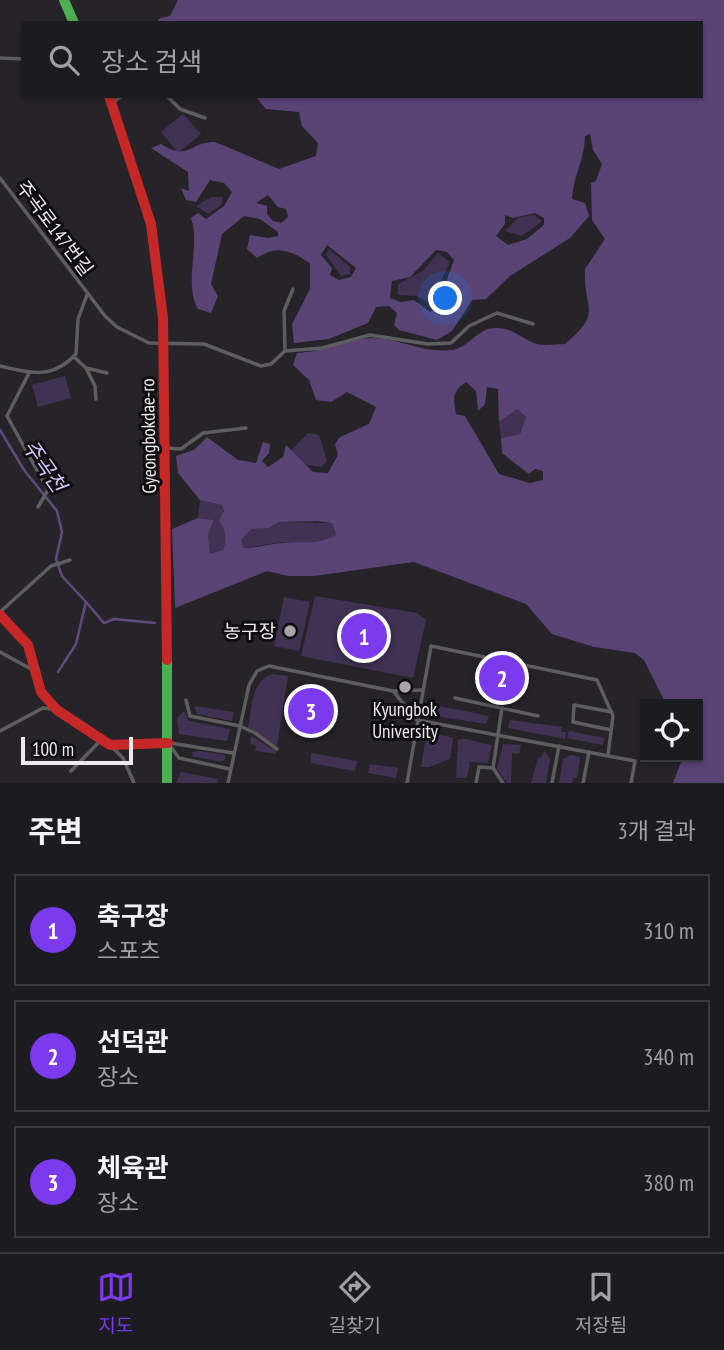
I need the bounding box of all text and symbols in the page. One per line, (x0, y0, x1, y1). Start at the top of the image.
search box (21, 21, 703, 98)
icon: search (45, 41, 83, 79)
text: 장소 검색 (101, 45, 202, 78)
street label: 주곡로147번길 (11, 176, 99, 280)
your location (428, 281, 462, 315)
street label: Gyeongbokdae-ro (135, 378, 161, 494)
water label: 주곡천 (17, 434, 74, 499)
pin: 1 (341, 610, 387, 662)
place label: 농구장 (224, 619, 276, 643)
marker: 농구장 (282, 623, 298, 639)
pin: 2 (479, 652, 525, 704)
marker: Kyungbok University (397, 679, 413, 695)
pin: 3 (288, 685, 334, 737)
place label: Kyungbok University (372, 697, 439, 743)
map controls (640, 699, 703, 762)
button: locate (640, 699, 703, 762)
scale bar (21, 734, 133, 766)
text: 100 m (32, 737, 74, 761)
text: 주변 (28, 811, 83, 850)
text: 3개 결과 (617, 816, 696, 845)
text: 축구장 (97, 899, 169, 932)
text: 1 (48, 916, 59, 945)
text: 310 m (643, 916, 694, 945)
text: 스포츠 (97, 936, 160, 965)
text: 선덕관 (97, 1025, 169, 1058)
text: 2 (48, 1042, 59, 1071)
text: 340 m (643, 1042, 694, 1071)
text: 장소 (97, 1062, 139, 1091)
text: 체육관 (97, 1151, 169, 1184)
text: 3 (48, 1168, 59, 1197)
text: 380 m (643, 1168, 694, 1197)
text: 장소 (97, 1188, 139, 1217)
tab: 지도 (97, 1268, 135, 1337)
tab: 길찾기 (329, 1268, 381, 1337)
tab: 저장됨 (575, 1268, 627, 1337)

